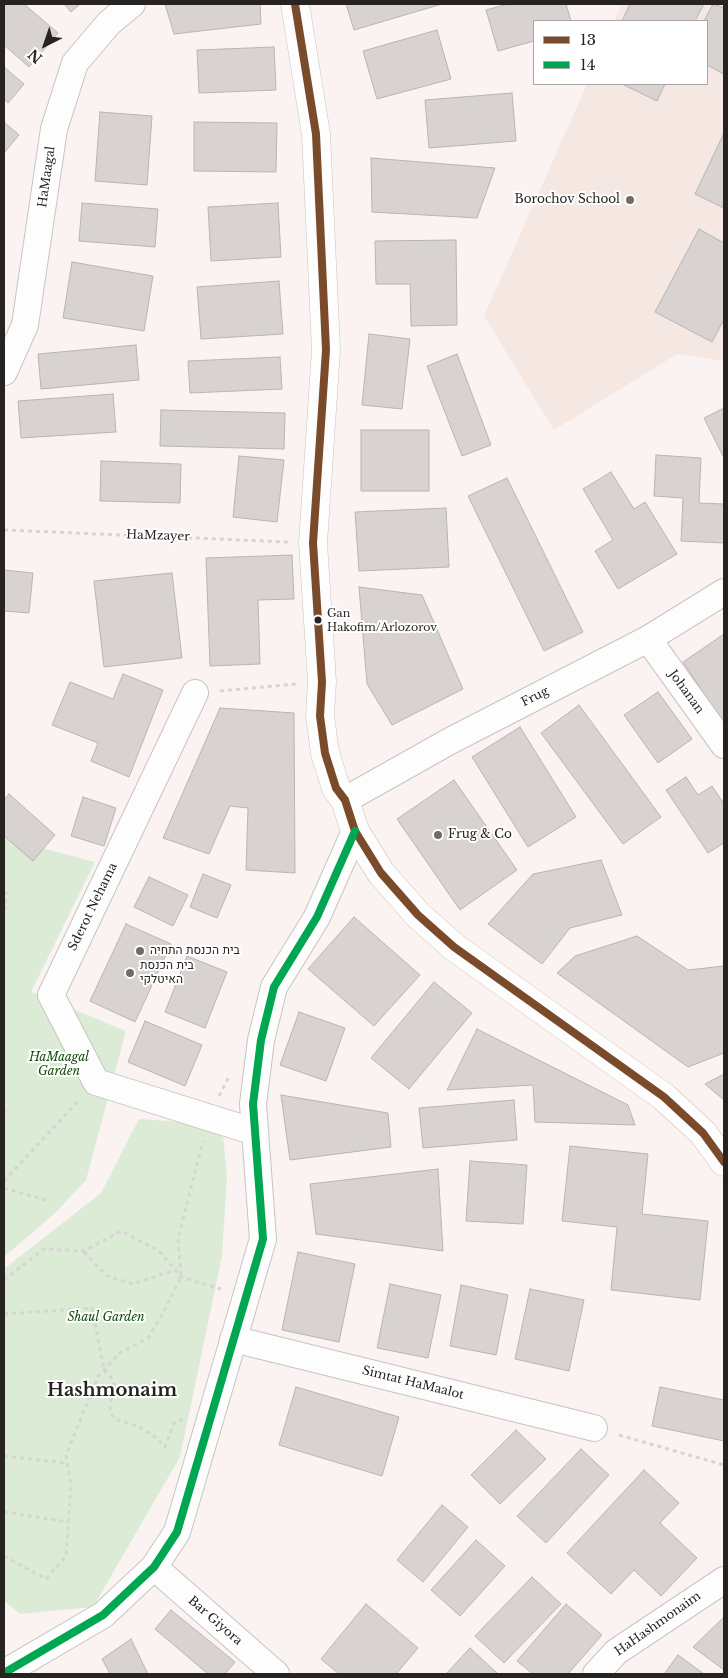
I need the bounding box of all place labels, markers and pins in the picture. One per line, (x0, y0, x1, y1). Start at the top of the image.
place label: Borochov School (514, 193, 620, 207)
marker: Borochov School (624, 194, 636, 206)
place label: Gan Hakofim/Arlozorov (327, 607, 437, 633)
marker: Gan Hakofim/Arlozorov (313, 615, 323, 625)
place label: Frug & Co (448, 828, 512, 842)
marker: Frug & Co (432, 829, 444, 841)
place label: בית הכנסת התחיה (150, 944, 240, 958)
marker: בית הכנסת התחיה (134, 945, 146, 957)
place label: בית הכנסת האיטלקי (140, 959, 194, 987)
marker: בית הכנסת האיטלקי (124, 967, 136, 979)

